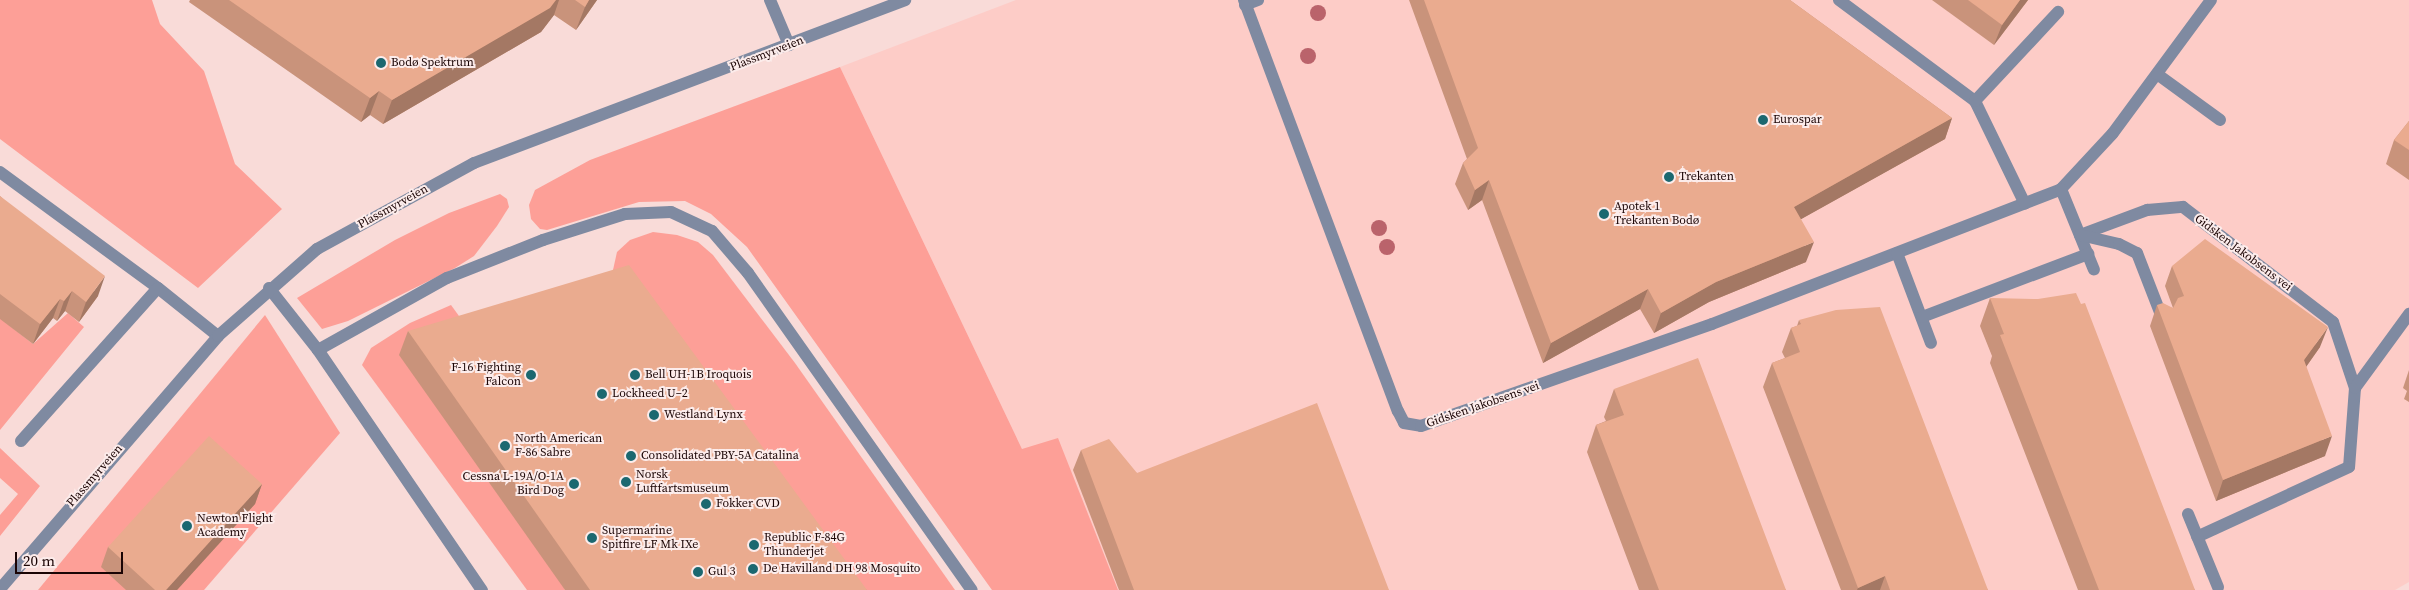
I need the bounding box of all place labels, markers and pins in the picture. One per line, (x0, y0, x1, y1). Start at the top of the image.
place label: Bodø Spektrum (391, 56, 474, 70)
marker: Bodø Spektrum (375, 57, 387, 69)
place label: Eurospar (1773, 113, 1822, 127)
marker: Eurospar (1757, 114, 1769, 126)
place label: Trekanten (1679, 170, 1734, 184)
marker: Trekanten (1663, 171, 1675, 183)
place label: Apotek 1 Trekanten Bodø (1614, 200, 1699, 228)
marker: Apotek 1 Trekanten Bodø (1598, 208, 1610, 220)
place label: F-16 Fighting Falcon (451, 361, 521, 389)
place label: Bell UH-1B Iroquois (645, 368, 751, 382)
marker: F-16 Fighting Falcon (525, 369, 537, 381)
marker: Bell UH-1B Iroquois (629, 369, 641, 381)
place label: Lockheed U–2 (612, 387, 688, 401)
marker: Lockheed U–2 (596, 388, 608, 400)
place label: Westland Lynx (664, 408, 743, 422)
marker: Westland Lynx (648, 409, 660, 421)
place label: North American F-86 Sabre (515, 432, 602, 460)
marker: North American F-86 Sabre (499, 440, 511, 452)
place label: Consolidated PBY-5A Catalina (641, 449, 799, 463)
marker: Consolidated PBY-5A Catalina (625, 450, 637, 462)
place label: Norsk Luftfartsmuseum (636, 468, 729, 496)
place label: Cessna L-19A/O-1A Bird Dog (463, 470, 564, 498)
marker: Norsk Luftfartsmuseum (620, 476, 632, 488)
marker: Cessna L-19A/O-1A Bird Dog (568, 478, 580, 490)
place label: Fokker CVD (716, 497, 780, 511)
marker: Fokker CVD (700, 498, 712, 510)
place label: Newton Flight Academy (197, 512, 273, 540)
marker: Newton Flight Academy (181, 520, 193, 532)
place label: Supermarine Spitfire LF Mk IXe (602, 524, 698, 552)
place label: Republic F-84G Thunderjet (764, 531, 845, 559)
marker: Supermarine Spitfire LF Mk IXe (586, 532, 598, 544)
marker: Republic F-84G Thunderjet (748, 539, 760, 551)
place label: De Havilland DH 98 Mosquito (763, 562, 920, 576)
marker: De Havilland DH 98 Mosquito (747, 563, 759, 575)
place label: Gul 3 (708, 565, 736, 579)
marker: Gul 3 (692, 566, 704, 578)

